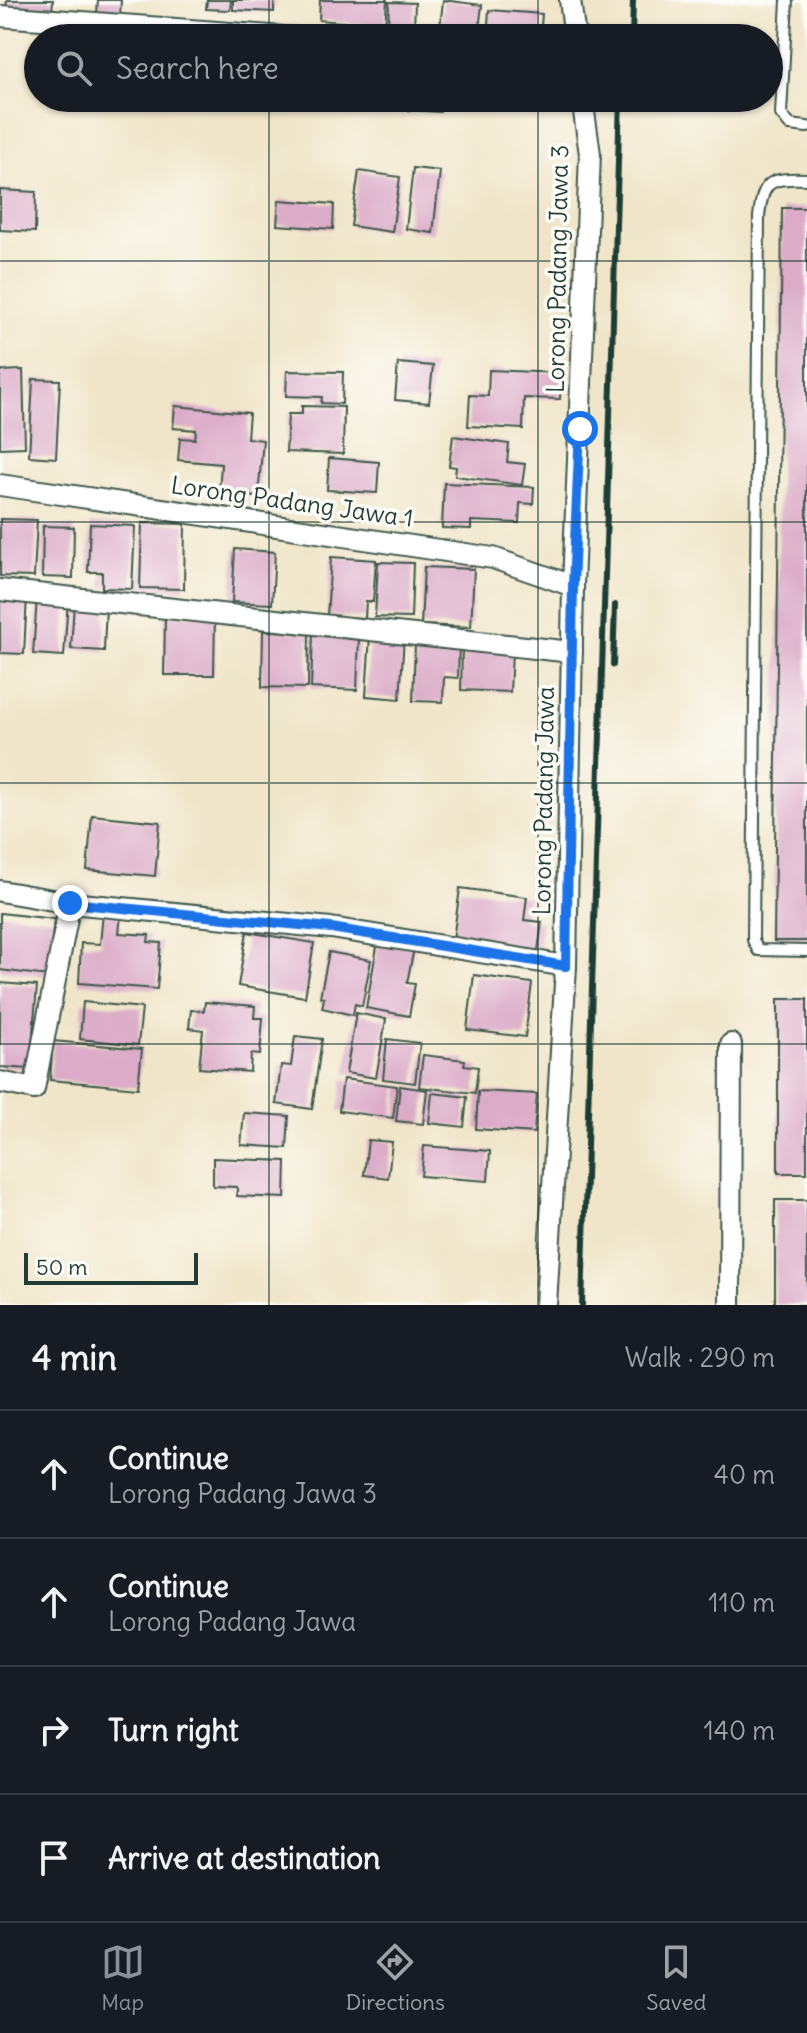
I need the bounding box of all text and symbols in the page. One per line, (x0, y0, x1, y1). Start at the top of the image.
search box (24, 24, 783, 112)
icon: search (52, 46, 96, 90)
text: Search here (116, 49, 279, 87)
street label: Lorong Padang Jawa 3 (540, 145, 574, 393)
route start (562, 411, 598, 447)
street label: Lorong Padang Jawa 1 (169, 469, 415, 533)
street label: Lorong Padang Jawa (526, 686, 560, 916)
route end (52, 885, 88, 921)
scale bar (24, 1249, 198, 1285)
text: 50 m (36, 1253, 88, 1281)
text: 4 min (32, 1336, 117, 1379)
text: Walk · 290 m (625, 1341, 775, 1374)
text: Continue (108, 1439, 229, 1477)
icon: ahead (32, 1452, 76, 1496)
text: 40 m (714, 1458, 775, 1491)
text: Lorong Padang Jawa 3 (108, 1477, 377, 1510)
text: Continue (108, 1567, 229, 1605)
icon: ahead (32, 1580, 76, 1624)
text: 110 m (708, 1586, 775, 1619)
text: Lorong Padang Jawa (108, 1605, 356, 1638)
icon: right (32, 1708, 76, 1752)
text: Turn right (108, 1711, 239, 1749)
text: 140 m (704, 1714, 775, 1747)
icon: arrive (32, 1836, 76, 1880)
text: Arrive at destination (108, 1839, 380, 1877)
tab: Map (101, 1940, 145, 2016)
tab: Directions (346, 1940, 445, 2016)
tab: Saved (646, 1940, 706, 2016)

